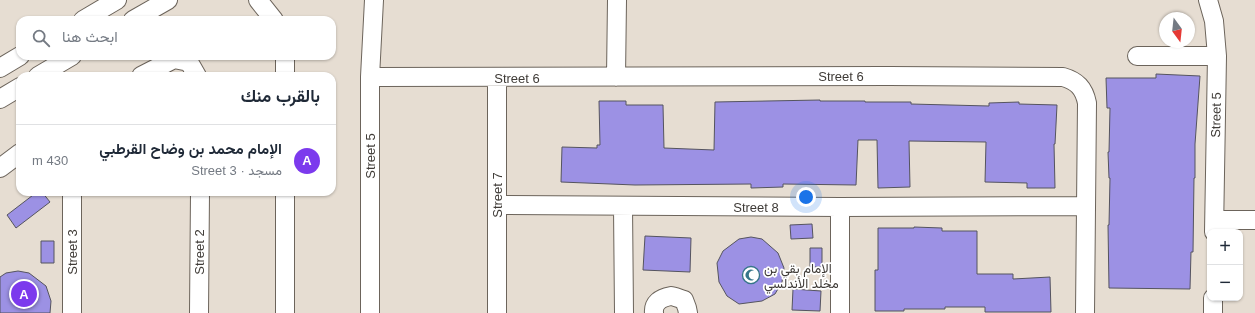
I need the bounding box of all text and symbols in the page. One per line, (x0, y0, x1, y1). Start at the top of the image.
north arrow (1159, 12, 1195, 48)
search box (16, 16, 336, 60)
icon: search (30, 27, 52, 49)
text: ابحث هنا (62, 28, 118, 45)
street label: Street 6 (818, 69, 864, 84)
street label: Street 6 (494, 71, 540, 86)
text: بالقرب منك (241, 87, 320, 106)
street label: Street 5 (1208, 92, 1224, 138)
street label: Street 5 (363, 133, 378, 179)
text: الإمام محمد بن وضاح القرطبي (99, 140, 282, 157)
text: 430 m (32, 153, 68, 168)
text: A (302, 153, 312, 168)
text: مسجد · Street 3 (191, 163, 282, 178)
street label: Street 7 (490, 172, 505, 218)
your location (796, 187, 816, 207)
street label: Street 8 (733, 200, 779, 215)
street label: Street 3 (65, 229, 80, 275)
street label: Street 2 (192, 229, 207, 275)
map controls (1207, 229, 1243, 301)
button: + (1207, 229, 1243, 265)
place label: الإمام بقي بن مخلد الأندلسي (764, 261, 839, 294)
mosque icon: الإمام بقي بن مخلد الأندلسي (741, 265, 761, 285)
button: − (1207, 265, 1243, 301)
pin: A (11, 279, 37, 309)

